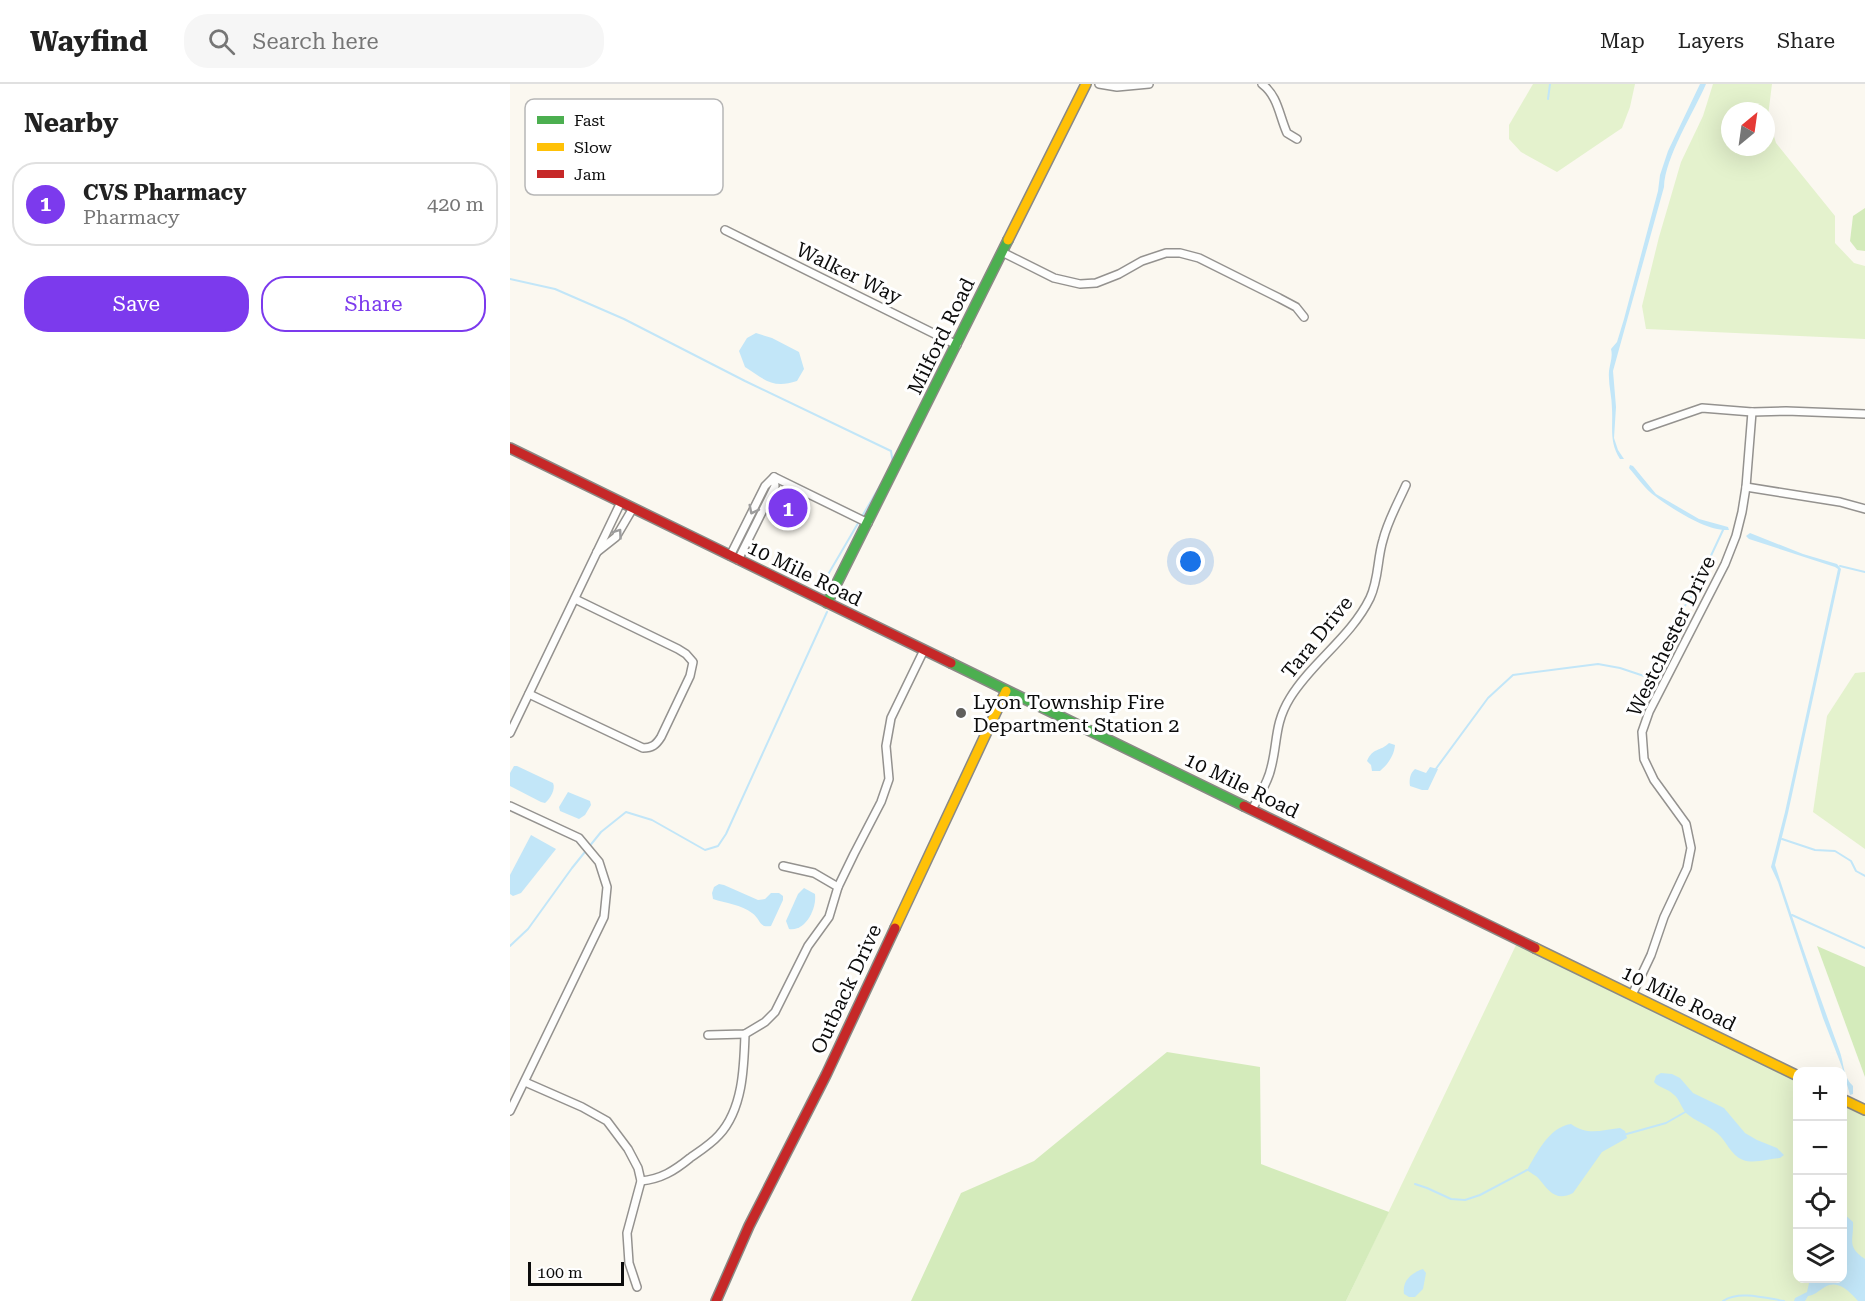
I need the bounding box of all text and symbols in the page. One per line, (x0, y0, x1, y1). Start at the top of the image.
search box (184, 14, 604, 68)
text: Wayfind (30, 25, 148, 58)
icon: search (205, 25, 238, 58)
text: Search here (253, 29, 379, 54)
text: Map (1600, 29, 1645, 53)
text: Layers (1678, 29, 1744, 53)
text: Share (1777, 29, 1835, 53)
legend (525, 99, 723, 195)
north arrow (1721, 102, 1775, 156)
text: Nearby (24, 108, 118, 138)
text: Fast (574, 111, 605, 130)
text: Slow (574, 138, 612, 157)
text: Jam (574, 165, 606, 184)
text: CVS Pharmacy (83, 180, 247, 205)
text: 1 (40, 192, 51, 216)
text: 420 m (427, 192, 484, 216)
text: Pharmacy (83, 205, 180, 229)
street label: Walker Way (792, 237, 906, 309)
street label: Milford Road (902, 274, 980, 398)
button: Save (24, 276, 249, 332)
button: Share (261, 276, 486, 332)
pin: 1 (768, 486, 808, 530)
one-way arrow (748, 504, 760, 515)
one-way arrow (611, 528, 622, 539)
street label: 10 Mile Road (744, 535, 866, 611)
your location (1176, 547, 1205, 576)
street label: Westchester Drive (1622, 552, 1720, 720)
street label: Tara Drive (1277, 591, 1358, 683)
place label: Lyon Township Fire Department Station 2 (973, 690, 1180, 737)
marker: Lyon Township Fire Department Station 2 (954, 706, 968, 720)
street label: 10 Mile Road (1181, 747, 1303, 823)
street label: Outback Drive (805, 920, 887, 1058)
street label: 10 Mile Road (1618, 960, 1740, 1036)
map controls (1793, 1067, 1847, 1283)
button: + (1793, 1067, 1847, 1121)
button: − (1793, 1121, 1847, 1175)
button: locate (1793, 1175, 1847, 1229)
button: layers (1793, 1229, 1847, 1283)
scale bar (528, 1259, 624, 1286)
text: 100 m (537, 1263, 583, 1282)

